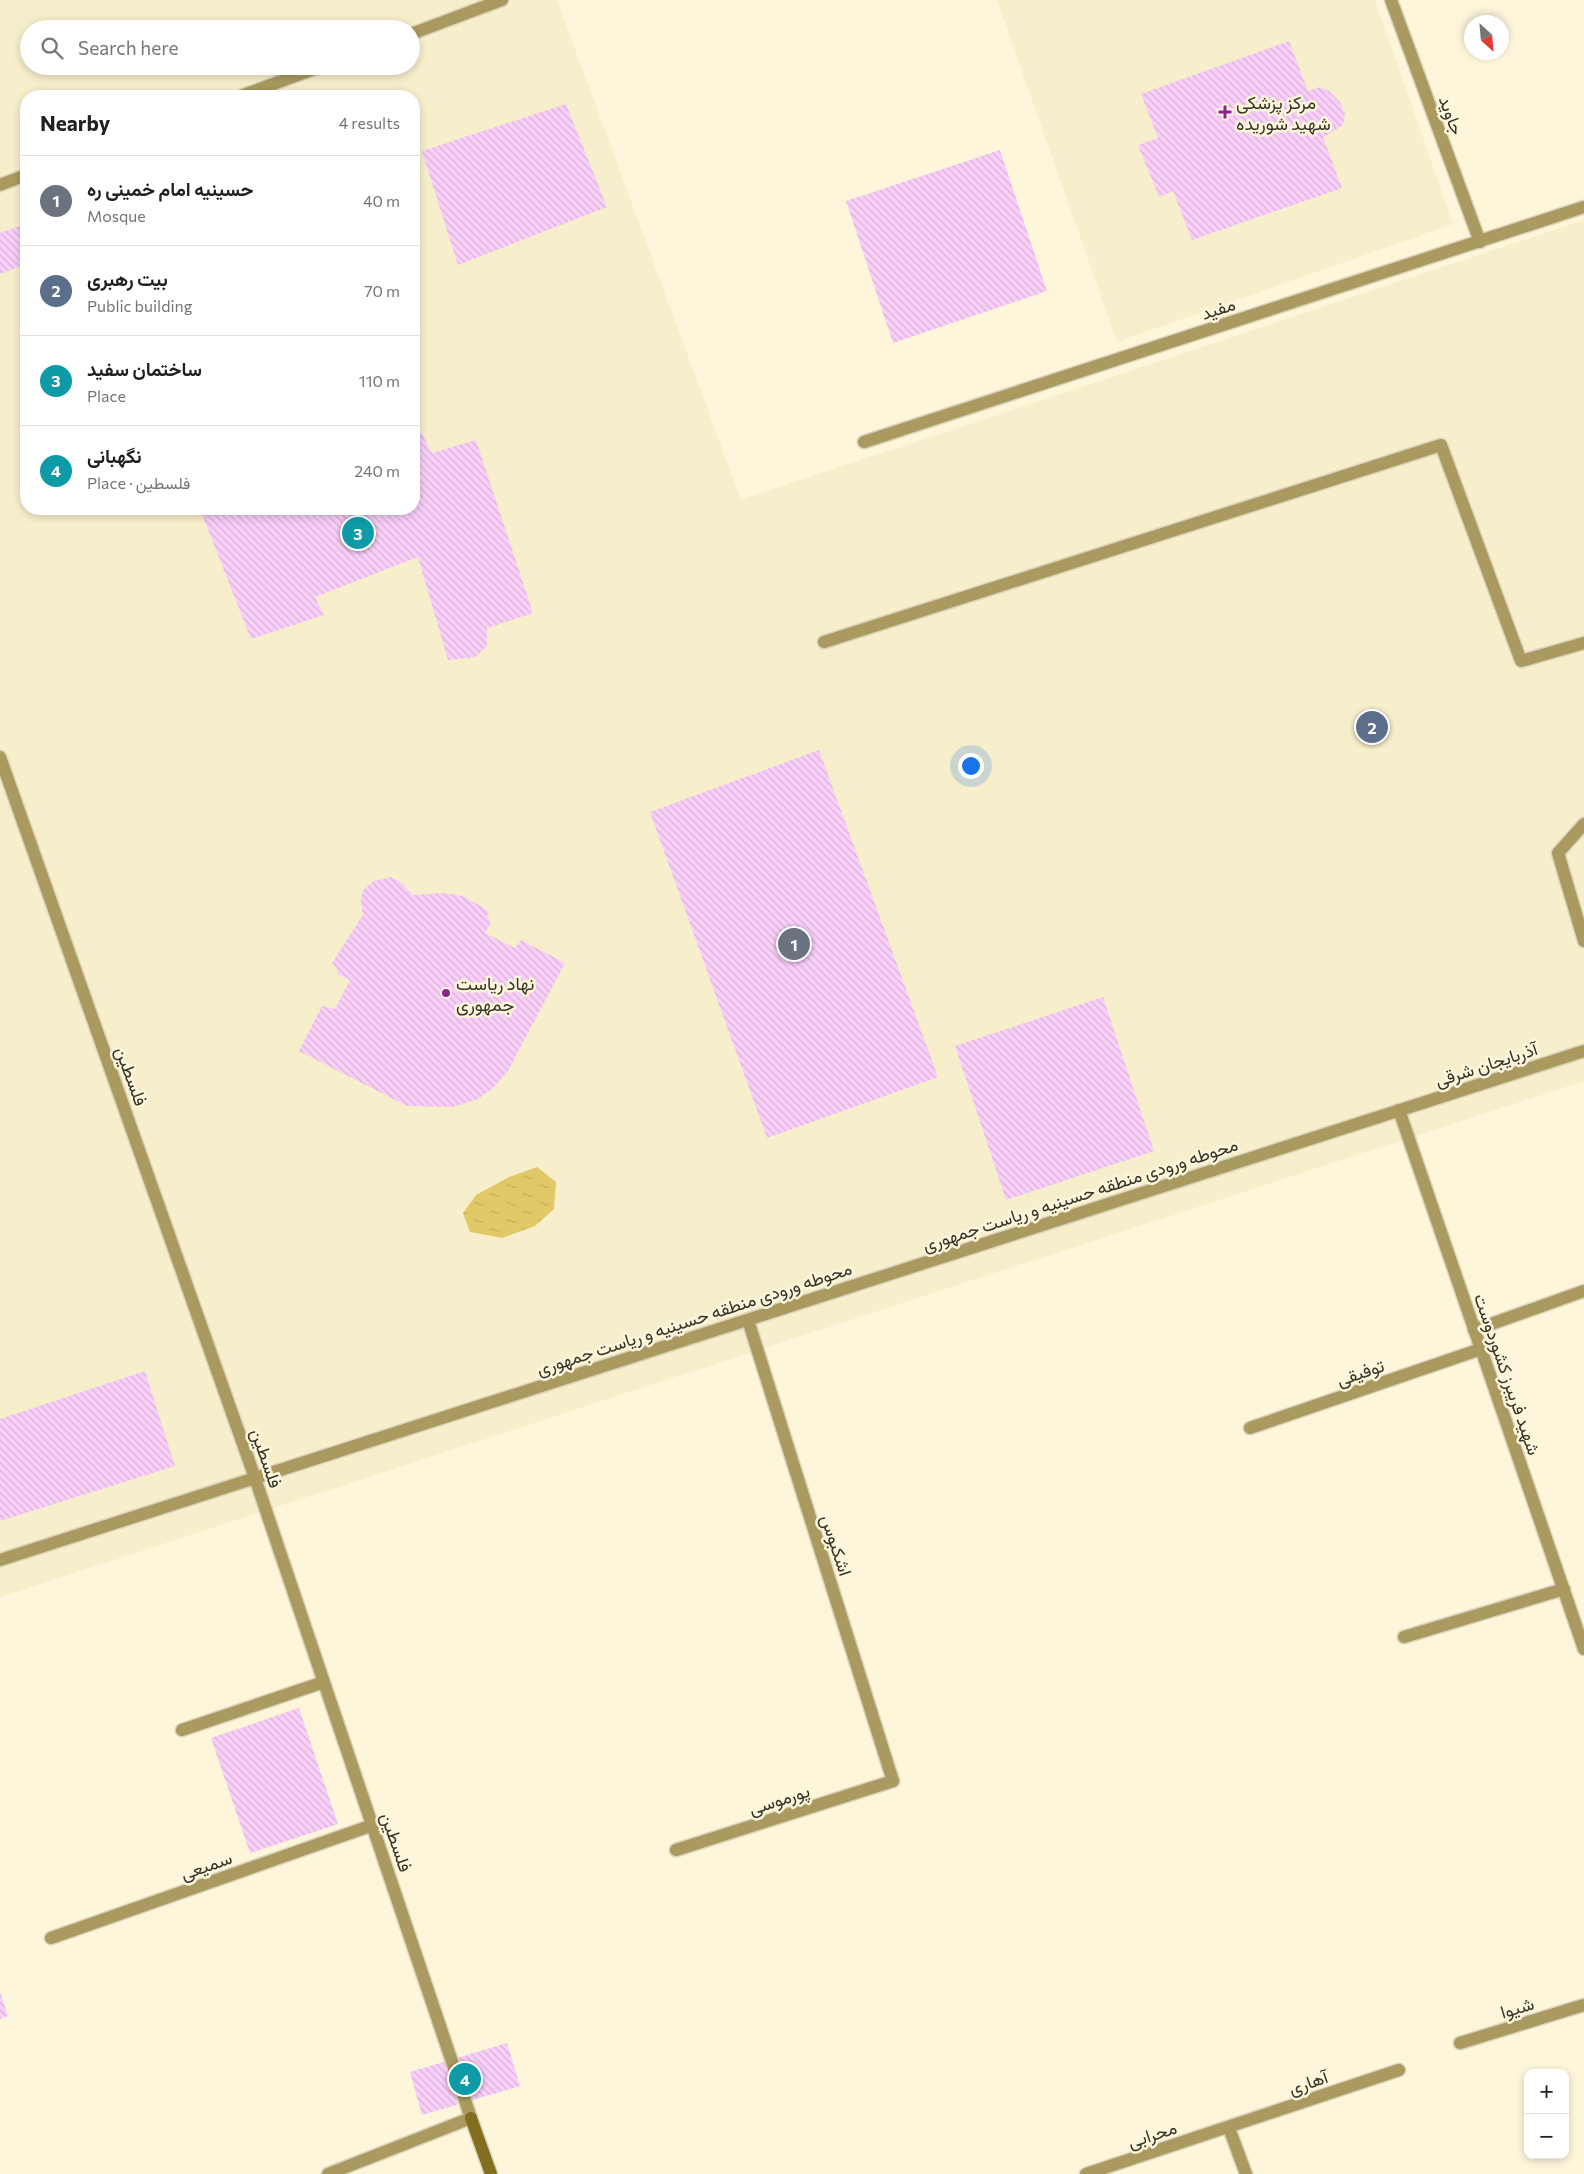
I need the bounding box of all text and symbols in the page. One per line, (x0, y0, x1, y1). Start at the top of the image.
north arrow (1464, 15, 1509, 60)
search box (20, 20, 420, 75)
icon: search (38, 34, 66, 62)
text: Search here (78, 36, 178, 59)
place label: مرکز پزشکی شهید شوریده (1236, 91, 1331, 135)
street label: جاوید (1434, 92, 1469, 138)
marker: مرکز پزشکی شهید شوریده (1218, 105, 1232, 119)
text: Nearby (40, 110, 110, 135)
text: 4 results (339, 113, 400, 132)
text: حسینیه امام خمینی ره (87, 177, 254, 200)
text: 1 (52, 191, 60, 210)
text: 40 m (363, 191, 400, 210)
text: Mosque (87, 206, 146, 225)
text: بیت رهبری (87, 267, 168, 290)
text: 2 (51, 281, 61, 300)
text: 70 m (364, 281, 400, 300)
street label: مفید (1198, 292, 1238, 324)
text: Public building (87, 296, 192, 315)
text: ساختمان سفید (87, 357, 202, 380)
text: 3 (51, 371, 61, 390)
text: 110 m (359, 371, 400, 390)
text: Place (87, 386, 126, 405)
text: نگهبانی (87, 444, 142, 467)
text: 4 (51, 461, 61, 480)
text: 240 m (354, 461, 400, 480)
text: Place · فلسطین (87, 473, 190, 492)
pin: 3 (342, 514, 374, 552)
pin: 2 (1356, 708, 1388, 746)
your location (958, 753, 984, 779)
pin: 1 (778, 925, 810, 963)
place label: نهاد ریاست جمهوری (456, 972, 534, 1016)
marker: نهاد ریاست جمهوری (440, 987, 452, 999)
street label: آذربایجان شرقی (1432, 1037, 1542, 1092)
street label: فلسطین (110, 1043, 153, 1109)
street label: محوطه ورودی منطقه حسینیه و ریاست جمهوری (920, 1133, 1241, 1256)
street label: محوطه ورودی منطقه حسینیه و ریاست جمهوری (534, 1257, 855, 1380)
street label: شهید فریبرز کشوردوست (1469, 1290, 1546, 1458)
street label: توفیقی (1333, 1354, 1387, 1391)
street label: فلسطین (246, 1425, 287, 1491)
street label: اشکبوس (816, 1512, 857, 1579)
street label: پورموسی (746, 1779, 813, 1821)
street label: فلسطین (376, 1809, 417, 1875)
street label: سمیعی (177, 1846, 235, 1885)
street label: شیوا (1498, 1992, 1537, 2023)
pin: 4 (449, 2060, 481, 2098)
street label: آهاری (1285, 2064, 1333, 2100)
map controls (1524, 2069, 1569, 2159)
button: + (1524, 2069, 1569, 2114)
button: − (1524, 2114, 1569, 2159)
street label: محرابی (1125, 2116, 1180, 2153)

